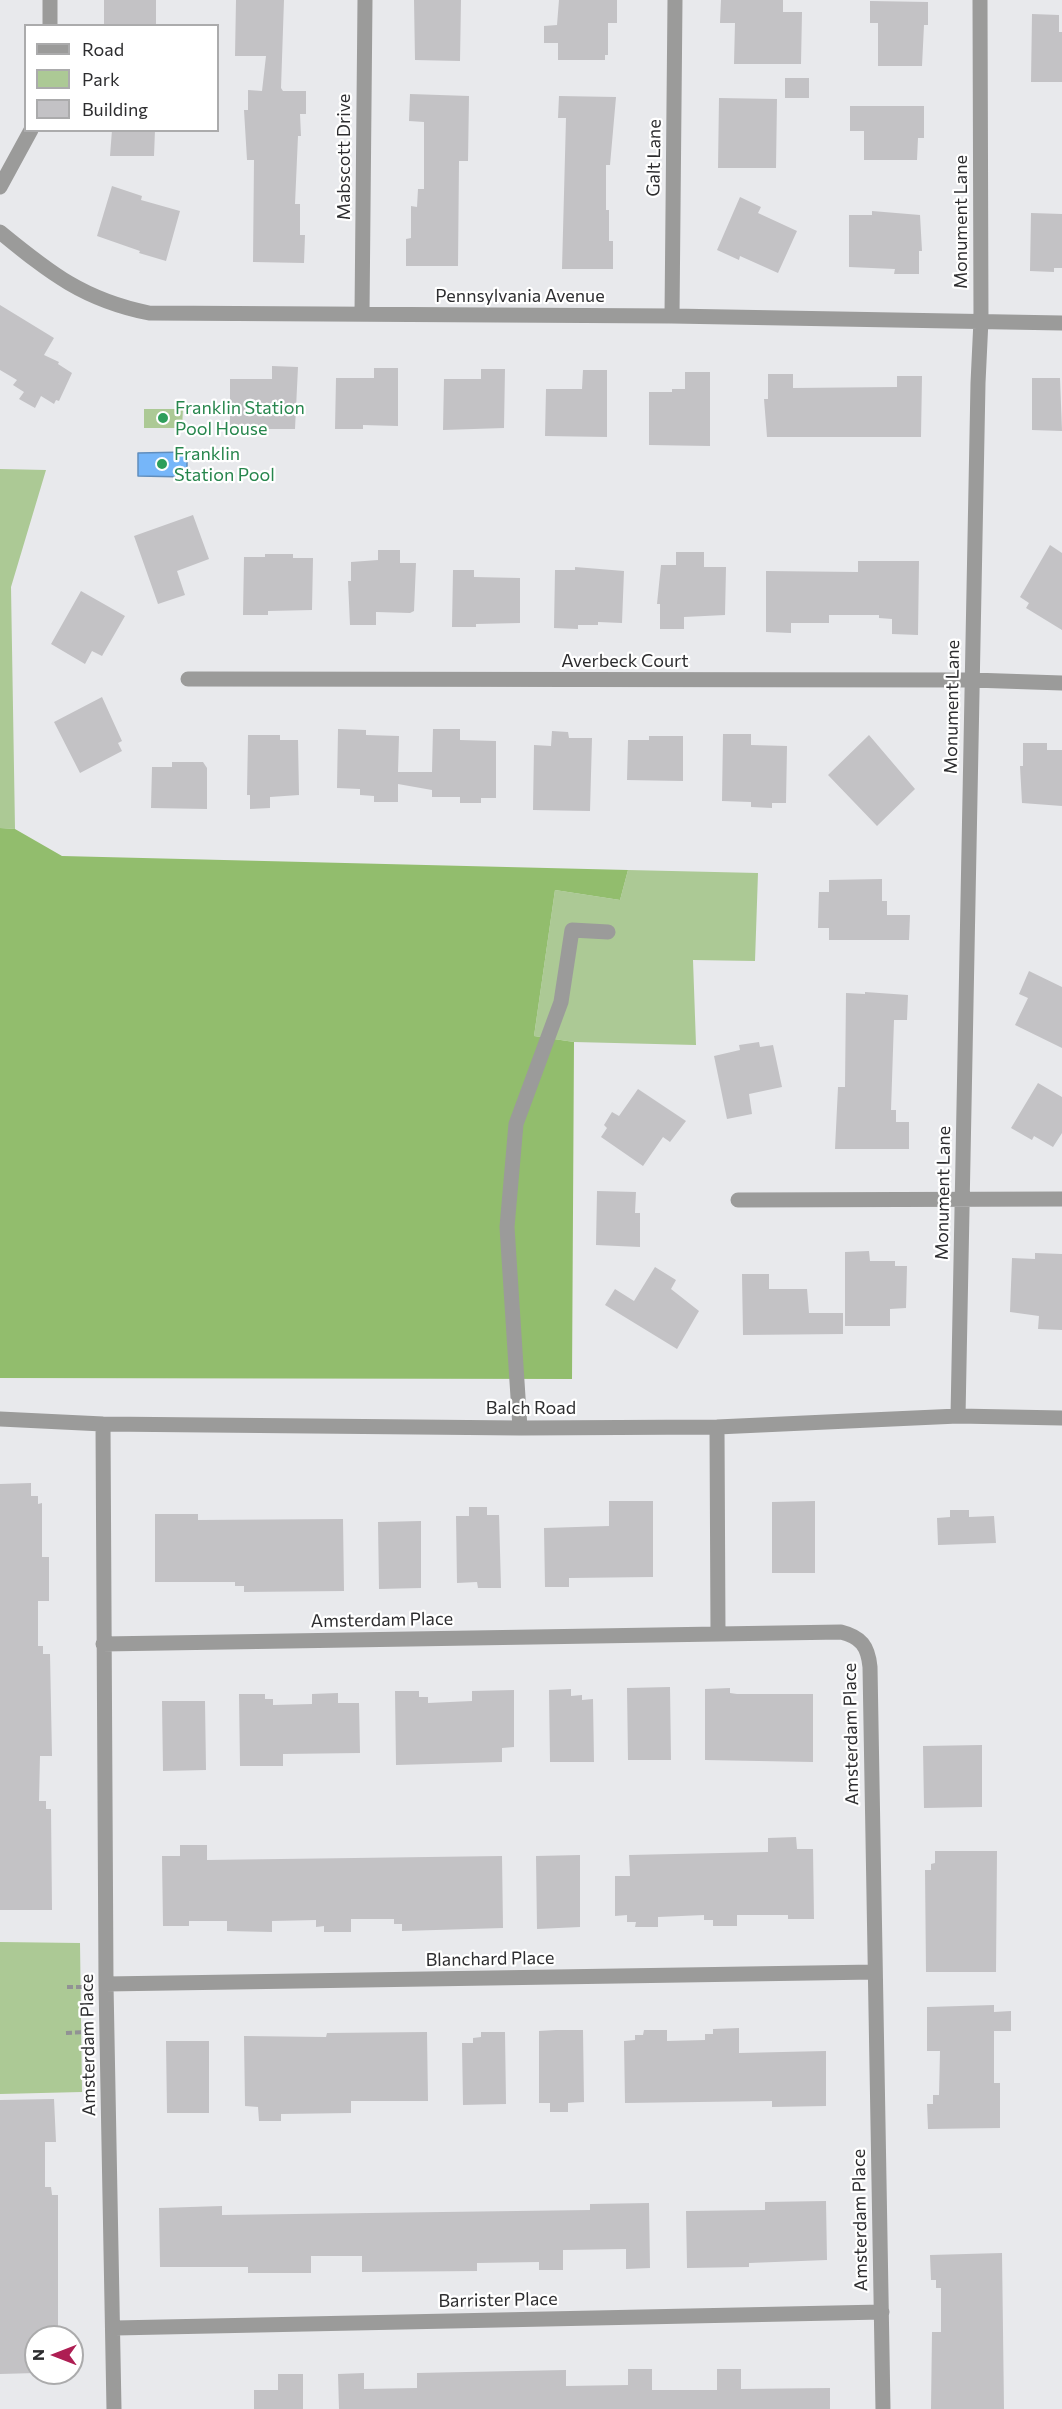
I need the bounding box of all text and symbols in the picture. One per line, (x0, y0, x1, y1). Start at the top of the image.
legend (24, 24, 219, 132)
text: Road (82, 38, 124, 60)
text: Park (82, 68, 120, 90)
street label: Mabscott Drive (333, 94, 355, 220)
text: Building (82, 98, 148, 120)
street label: Galt Lane (643, 119, 665, 197)
street label: Monument Lane (950, 155, 972, 289)
street label: Pennsylvania Avenue (435, 285, 605, 307)
place label: Franklin Station Pool House (175, 397, 305, 440)
marker: Franklin Station Pool House (156, 411, 170, 425)
place label: Franklin Station Pool (174, 443, 275, 486)
marker: Franklin Station Pool (155, 457, 169, 471)
street label: Monument Lane (940, 640, 964, 774)
street label: Averbeck Court (561, 650, 689, 672)
street label: Monument Lane (931, 1126, 955, 1260)
street label: Balch Road (486, 1397, 576, 1419)
street label: Amsterdam Place (311, 1608, 453, 1632)
street label: Amsterdam Place (839, 1663, 863, 1805)
street label: Blanchard Place (425, 1947, 555, 1971)
street label: Amsterdam Place (76, 1974, 100, 2116)
street label: Amsterdam Place (848, 2149, 872, 2291)
street label: Barrister Place (438, 2288, 558, 2312)
north arrow (24, 2325, 84, 2385)
text: N (28, 2349, 47, 2361)

